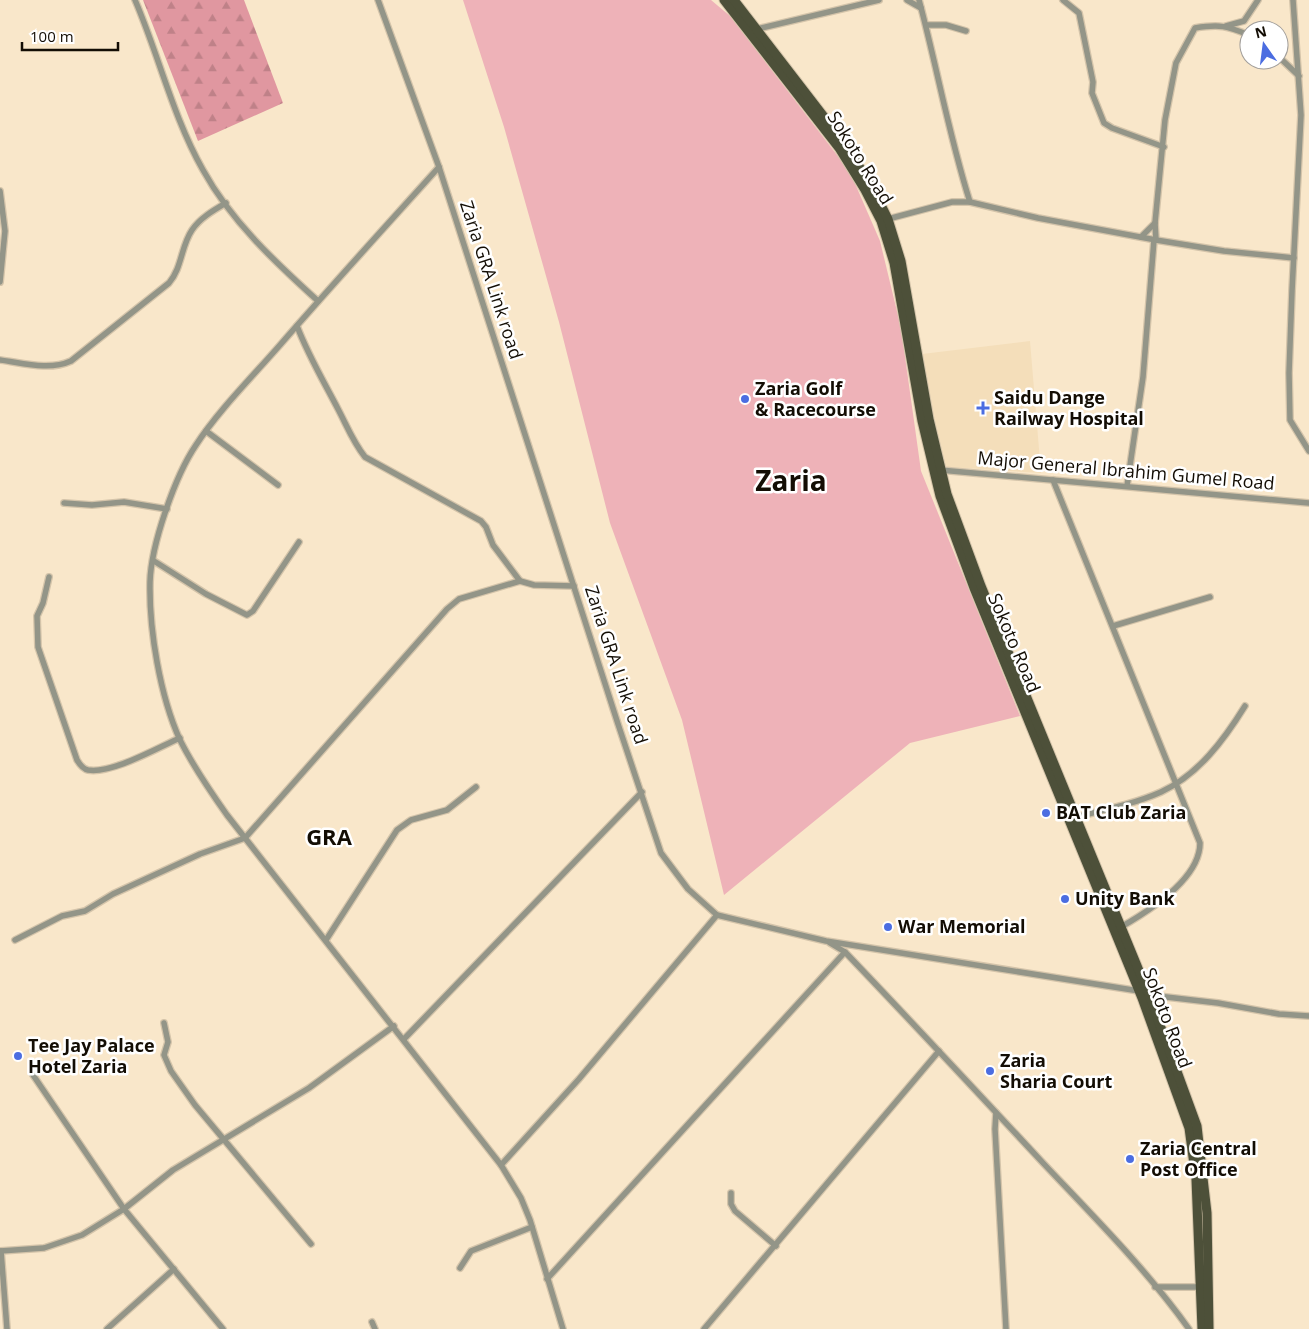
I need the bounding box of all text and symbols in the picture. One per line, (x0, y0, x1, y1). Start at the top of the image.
scale bar (22, 20, 119, 52)
north arrow (1239, 20, 1289, 70)
text: N (1253, 21, 1269, 42)
text: 100 m (30, 26, 74, 46)
street label: Sokoto Road (823, 106, 899, 209)
street label: Zaria GRA Link road (455, 197, 529, 362)
place label: Zaria Golf & Racecourse (755, 376, 876, 421)
place label: Saidu Dange Railway Hospital (994, 385, 1144, 430)
marker: Zaria Golf & Racecourse (739, 393, 751, 405)
marker: Saidu Dange Railway Hospital (976, 401, 990, 415)
street label: Major General Ibrahim Gumel Road (977, 445, 1276, 495)
district label: Zaria (755, 461, 827, 499)
street label: Zaria GRA Link road (580, 582, 654, 747)
street label: Sokoto Road (983, 589, 1047, 696)
place label: BAT Club Zaria (1056, 800, 1186, 824)
marker: BAT Club Zaria (1040, 807, 1052, 819)
district label: GRA (306, 821, 353, 851)
place label: Unity Bank (1075, 886, 1175, 910)
marker: Unity Bank (1059, 893, 1071, 905)
place label: War Memorial (898, 914, 1026, 938)
marker: War Memorial (882, 921, 894, 933)
street label: Sokoto Road (1138, 964, 1198, 1071)
place label: Tee Jay Palace Hotel Zaria (28, 1033, 155, 1078)
place label: Zaria Sharia Court (1000, 1048, 1112, 1093)
marker: Tee Jay Palace Hotel Zaria (12, 1050, 24, 1062)
marker: Zaria Sharia Court (984, 1065, 996, 1077)
place label: Zaria Central Post Office (1140, 1136, 1257, 1181)
marker: Zaria Central Post Office (1124, 1153, 1136, 1165)

